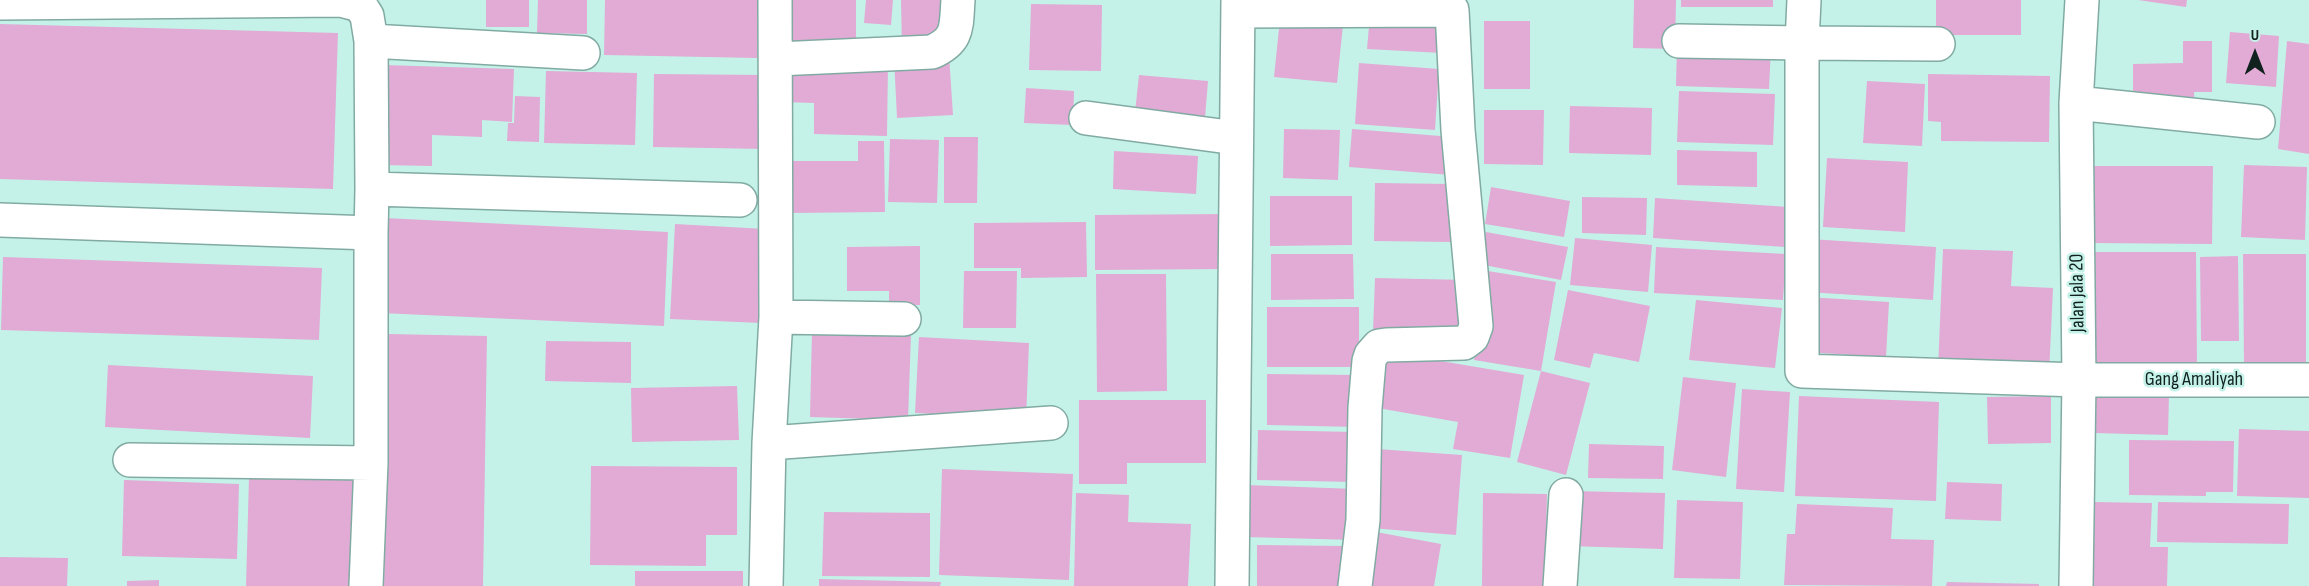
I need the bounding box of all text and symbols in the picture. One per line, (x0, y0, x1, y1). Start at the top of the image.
north arrow (2225, 24, 2285, 84)
text: U (2251, 26, 2259, 45)
street label: Jalan Jala 20 (2065, 254, 2091, 332)
street label: Gang Amaliyah (2145, 368, 2243, 392)

